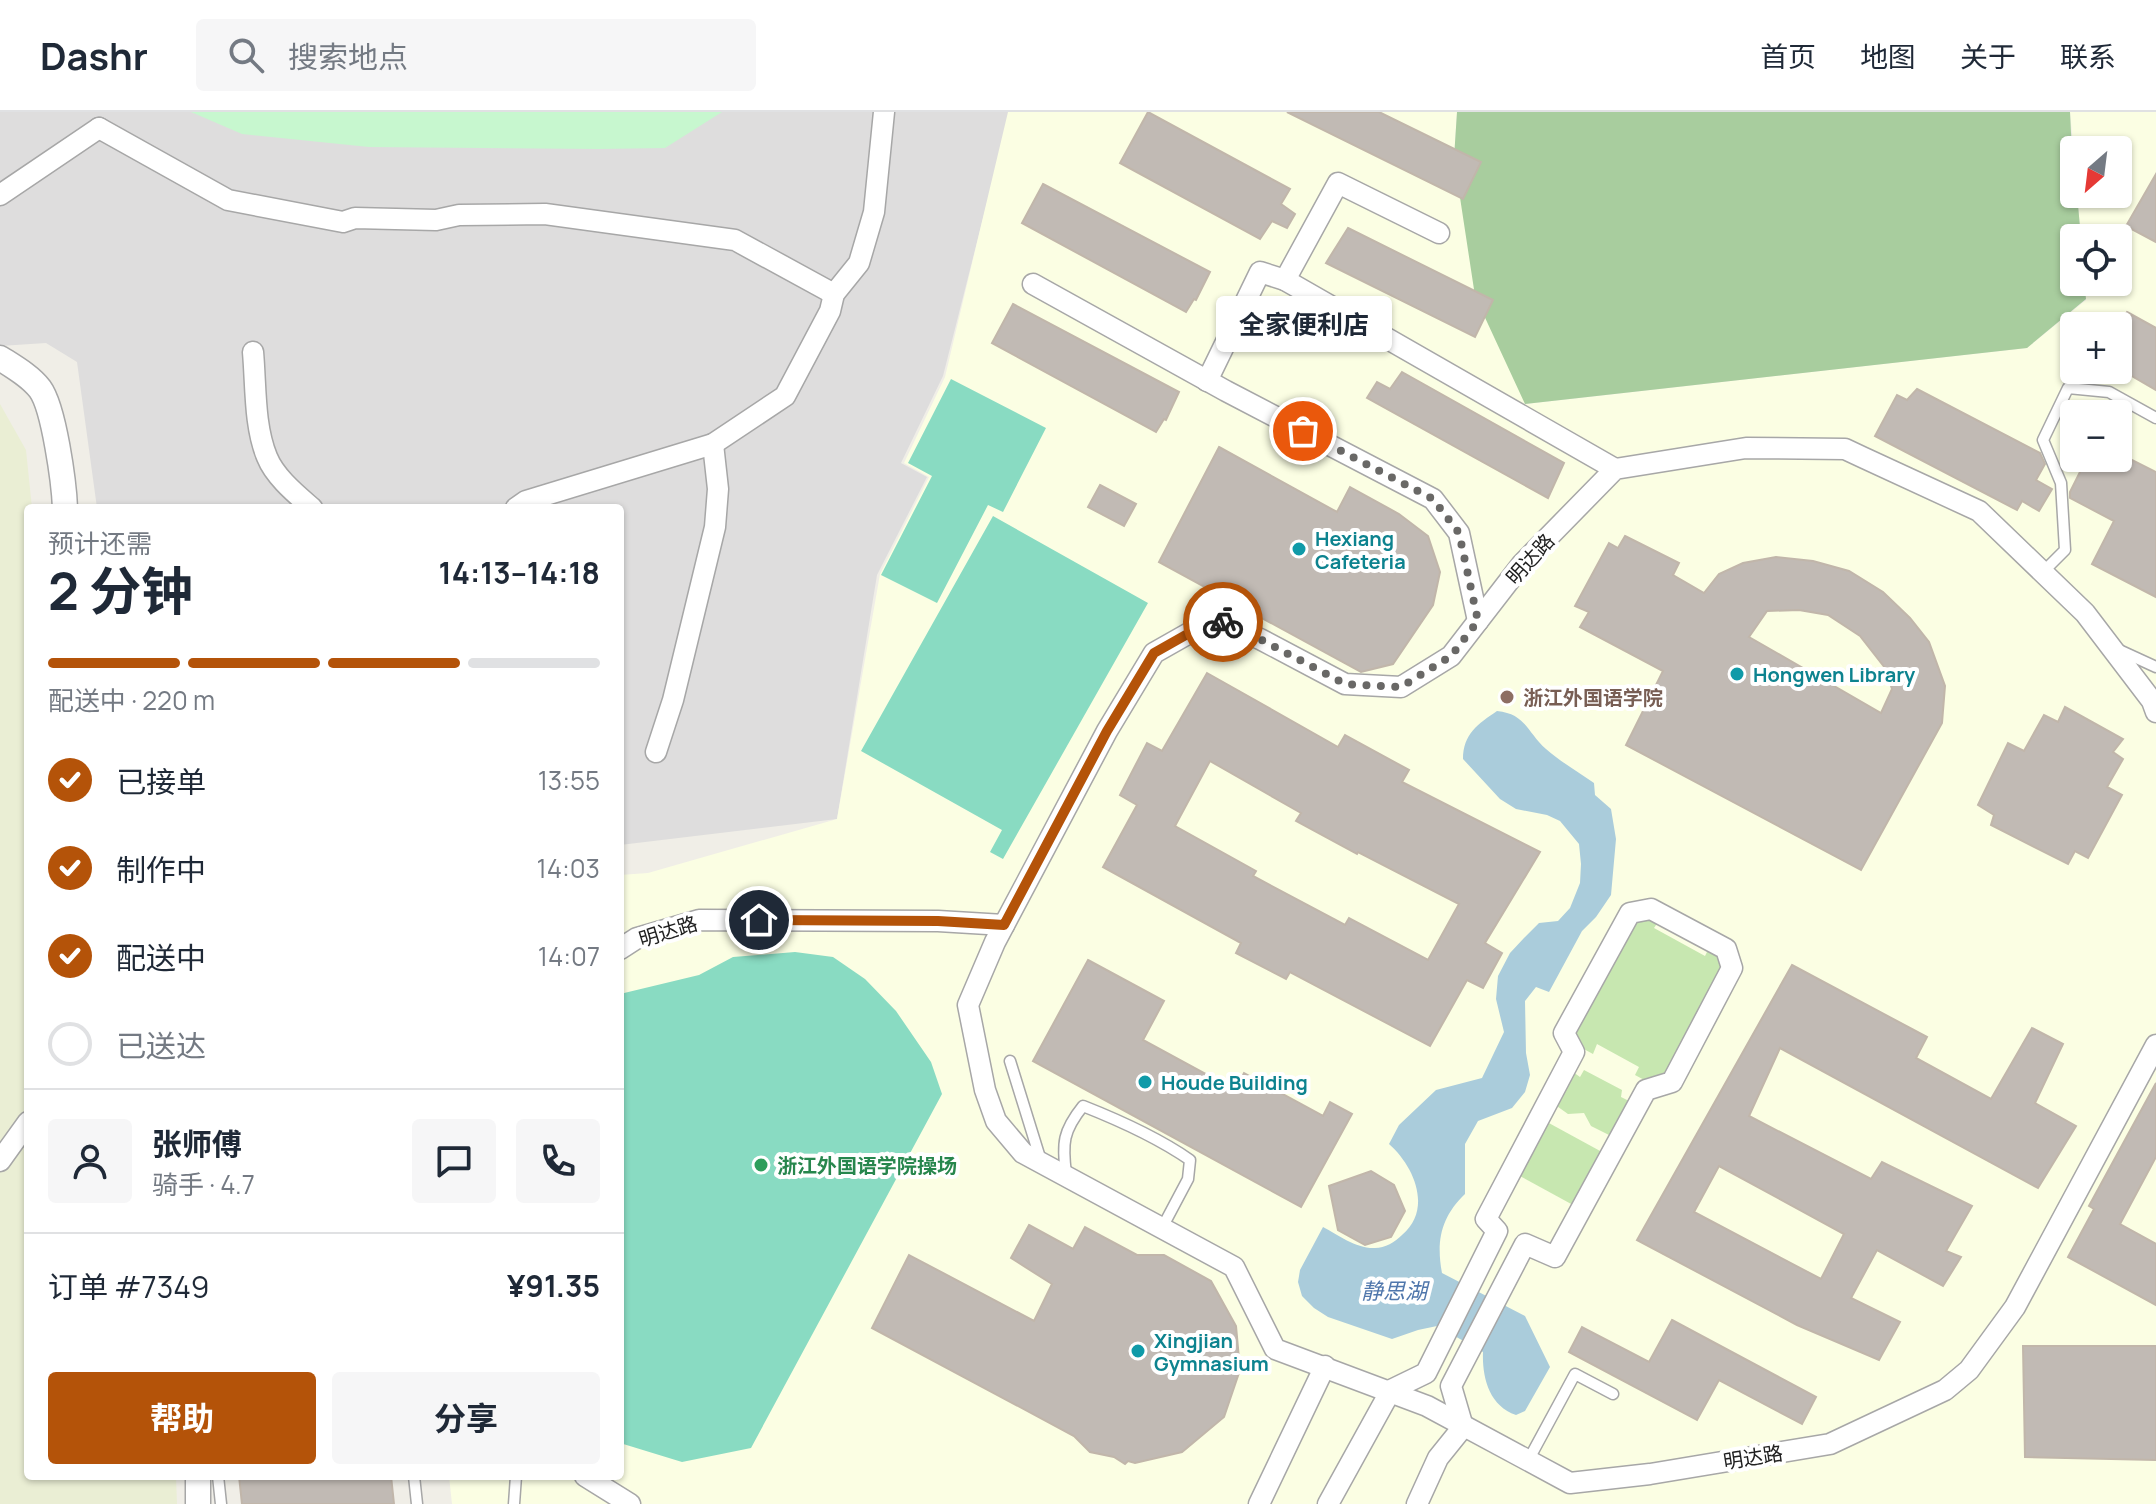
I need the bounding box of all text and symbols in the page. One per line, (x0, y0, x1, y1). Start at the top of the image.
search box (196, 19, 756, 91)
text: Dashr (40, 29, 148, 81)
icon: search (224, 33, 268, 77)
text: 搜索地点 (288, 36, 408, 77)
text: 首页 (1760, 37, 1816, 75)
text: 地图 (1860, 37, 1916, 75)
text: 关于 (1960, 37, 2016, 75)
text: 联系 (2060, 37, 2116, 75)
north arrow (2060, 136, 2132, 208)
map controls (2060, 136, 2132, 472)
button: locate (2060, 224, 2132, 296)
callout: 全家便利店 (1215, 295, 1391, 351)
text: 全家便利店 (1239, 306, 1369, 342)
button: + (2060, 312, 2132, 384)
pin (1269, 397, 1337, 465)
button: − (2060, 400, 2132, 472)
icon: bag (1281, 409, 1325, 453)
text: 预计还需 (48, 525, 152, 561)
place label: Hexiang Cafeteria (1315, 525, 1406, 575)
street label: 明达路 (1500, 528, 1560, 590)
marker: Hexiang Cafeteria (1290, 540, 1308, 558)
text: 14:13–14:18 (439, 552, 600, 593)
text: 2 分钟 (48, 555, 193, 626)
courier (1183, 582, 1263, 662)
icon: bike (1201, 600, 1245, 644)
place label: Hongwen Library (1753, 661, 1916, 688)
marker: Hongwen Library (1728, 665, 1746, 683)
text: 配送中 · 220 m (48, 682, 215, 718)
place label: 浙江外国语学院 (1523, 684, 1663, 711)
marker: 浙江外国语学院 (1498, 688, 1516, 706)
icon: check (48, 758, 92, 802)
text: 已接单 (116, 761, 206, 802)
text: 13:55 (538, 762, 600, 798)
icon: check (48, 846, 92, 890)
text: 制作中 (116, 849, 206, 890)
text: 14:03 (537, 850, 600, 886)
pin (725, 886, 793, 954)
icon: home (737, 898, 781, 942)
street label: 明达路 (635, 909, 701, 953)
icon: check (48, 934, 92, 978)
text: 配送中 (116, 937, 206, 978)
text: 14:07 (538, 938, 600, 974)
text: 已送达 (116, 1025, 206, 1066)
place label: Houde Building (1161, 1069, 1308, 1096)
marker: Houde Building (1136, 1073, 1154, 1091)
button: person (48, 1119, 132, 1203)
button: chat (412, 1119, 496, 1203)
button: phone (516, 1119, 600, 1203)
text: 张师傅 (152, 1123, 242, 1164)
place label: 浙江外国语学院操场 (777, 1152, 957, 1179)
marker: 浙江外国语学院操场 (752, 1156, 770, 1174)
text: 骑手 · 4.7 (152, 1166, 255, 1202)
text: ¥91.35 (507, 1265, 600, 1306)
text: 订单 #7349 (48, 1266, 209, 1307)
water label: 静思湖 (1361, 1276, 1430, 1306)
place label: Xingjian Gymnasium (1154, 1327, 1269, 1377)
marker: Xingjian Gymnasium (1129, 1342, 1147, 1360)
button: 帮助 (48, 1372, 316, 1464)
button: 分享 (332, 1372, 600, 1464)
street label: 明达路 (1721, 1439, 1785, 1475)

